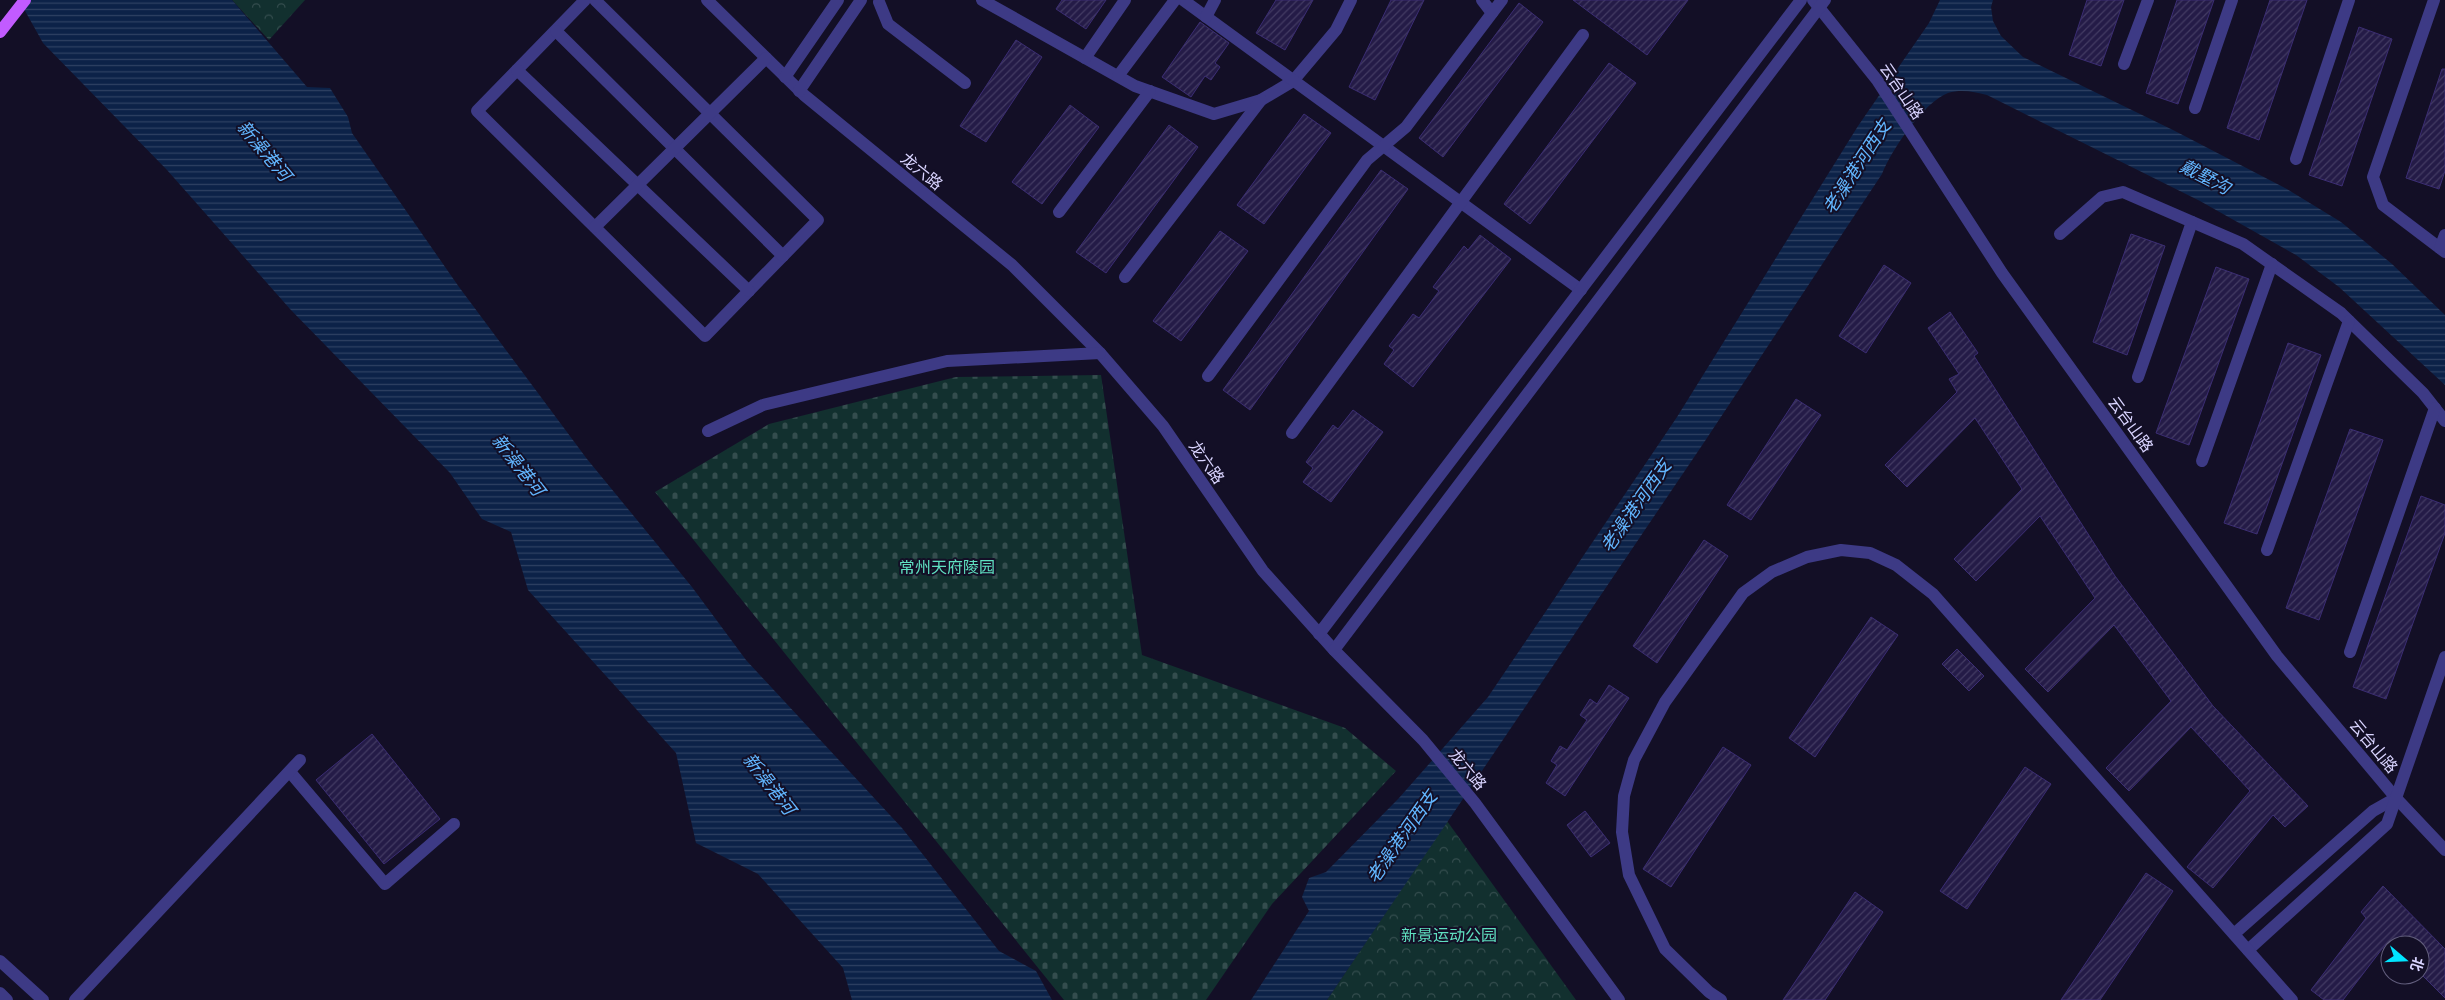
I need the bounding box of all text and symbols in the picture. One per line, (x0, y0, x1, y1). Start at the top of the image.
street label: 云台山路 (1874, 58, 1929, 124)
water label: 老澡港河西支 (1817, 113, 1898, 219)
water label: 新澡港河 (232, 115, 299, 189)
street label: 龙六路 (896, 147, 948, 195)
water label: 戴墅沟 (2175, 153, 2237, 201)
street label: 云台山路 (2102, 392, 2159, 457)
water label: 新澡港河 (486, 429, 552, 503)
street label: 龙六路 (1183, 436, 1230, 489)
water label: 老澡港河西支 (1594, 453, 1678, 557)
park label: 常州天府陵园 (899, 556, 995, 579)
street label: 云台山路 (2344, 714, 2403, 778)
street label: 龙六路 (1443, 744, 1492, 795)
water label: 新澡港河 (737, 748, 803, 822)
water label: 老澡港河西支 (1360, 784, 1444, 888)
park label: 新景运动公园 (1401, 924, 1497, 947)
north arrow (2380, 935, 2430, 985)
text: 北 (2406, 954, 2429, 974)

